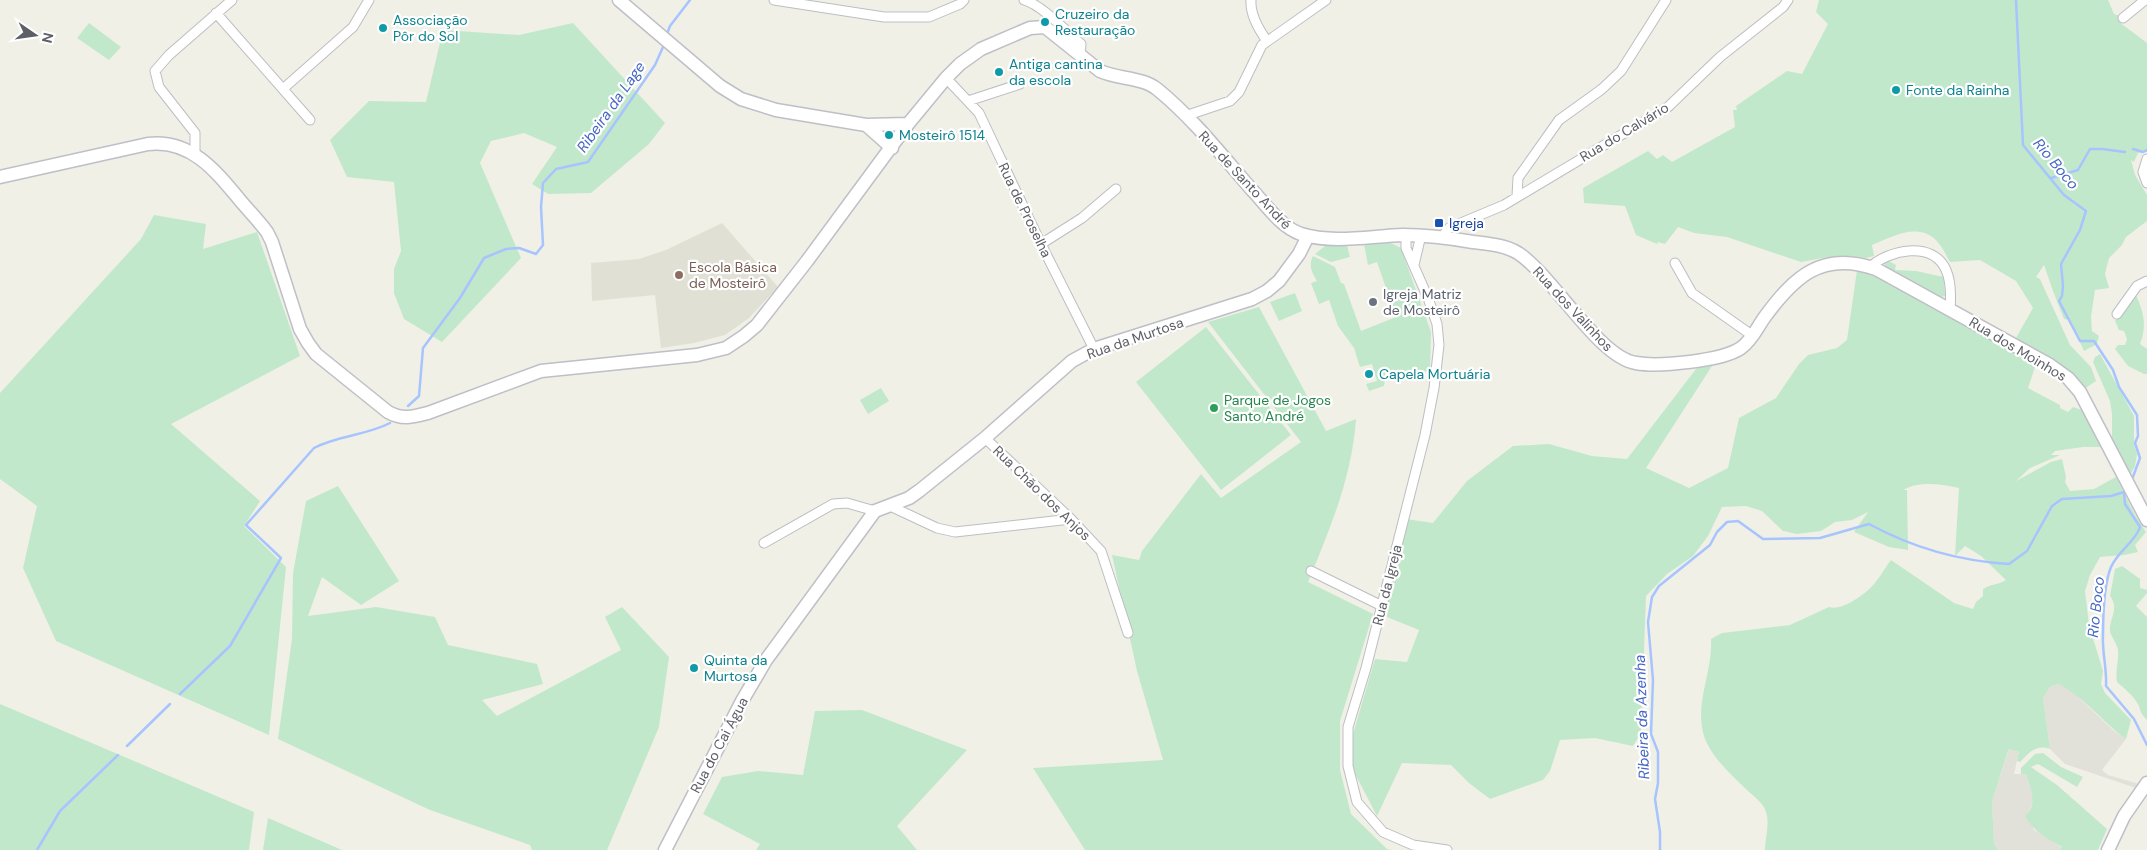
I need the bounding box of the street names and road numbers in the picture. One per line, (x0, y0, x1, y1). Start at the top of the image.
street label: Rua do Calvário (1576, 98, 1672, 166)
street label: Rua de Santo André (1195, 127, 1295, 233)
street label: Rua de Proselha (994, 160, 1056, 260)
street label: Rua dos Valinhos (1529, 263, 1617, 355)
street label: Rua da Murtosa (1084, 313, 1186, 363)
street label: Rua dos Moinhos (1966, 313, 2070, 385)
street label: Rua Chão dos Anjos (989, 442, 1095, 544)
street label: Rua da Igreja (1368, 543, 1406, 627)
street label: Rua do Cai Água (686, 694, 752, 796)

